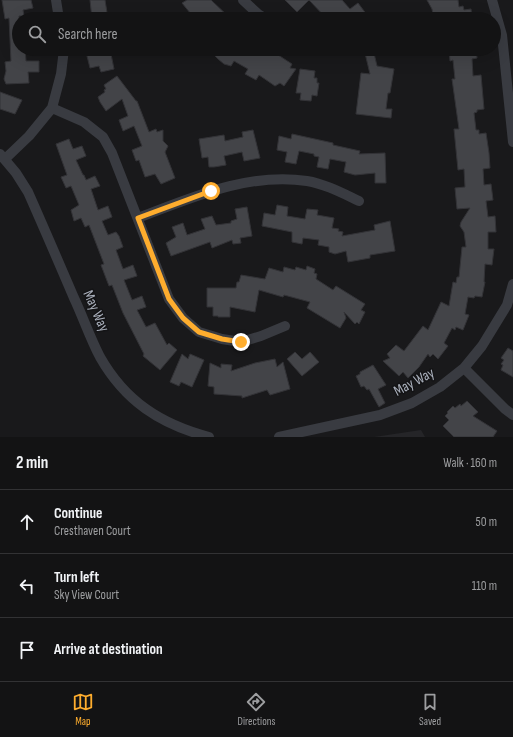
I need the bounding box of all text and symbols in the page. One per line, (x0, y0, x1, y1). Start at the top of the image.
search box (12, 12, 501, 56)
icon: search (26, 23, 48, 45)
text: Search here (58, 25, 118, 44)
route start (202, 182, 220, 200)
street label: May Way (78, 287, 114, 335)
route end (232, 333, 250, 351)
street label: May Way (390, 363, 438, 401)
text: 2 min (16, 453, 48, 473)
text: Walk · 160 m (443, 455, 497, 471)
text: Continue (54, 504, 103, 523)
icon: ahead (16, 511, 38, 533)
text: 50 m (476, 514, 497, 530)
text: Cresthaven Court (54, 523, 131, 539)
text: Turn left (54, 568, 99, 587)
icon: left (16, 575, 38, 597)
text: 110 m (472, 578, 497, 594)
text: Sky View Court (54, 587, 119, 603)
icon: arrive (16, 639, 38, 661)
text: Arrive at destination (54, 640, 163, 659)
tab: Map (72, 691, 94, 728)
tab: Directions (238, 691, 275, 728)
tab: Saved (419, 691, 441, 728)

